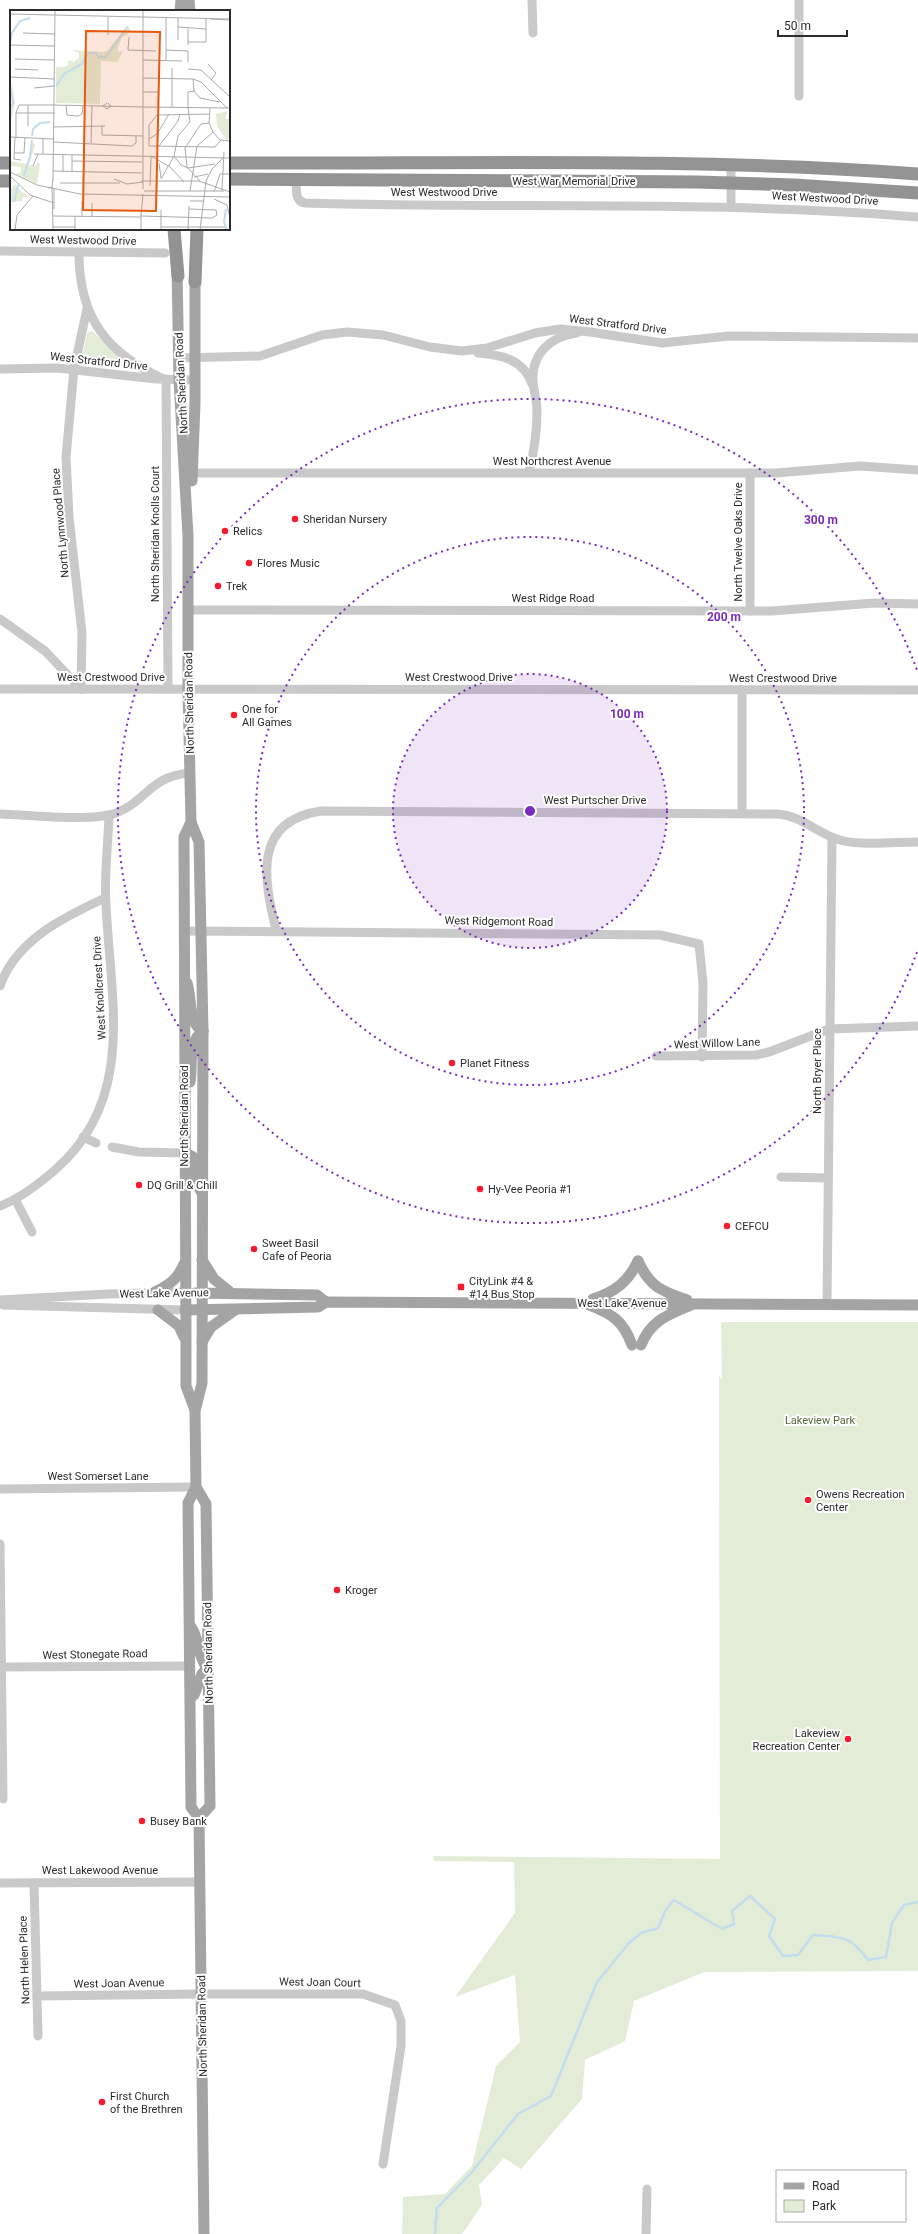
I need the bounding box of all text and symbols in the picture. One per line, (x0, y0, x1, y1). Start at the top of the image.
inset map (10, 10, 230, 230)
scale bar (778, 12, 847, 38)
text: 50 m (784, 19, 811, 33)
street label: West War Memorial Drive (512, 175, 636, 188)
street label: West Westwood Drive (391, 186, 497, 199)
street label: West Westwood Drive (771, 189, 879, 208)
street label: West Westwood Drive (30, 233, 137, 248)
street label: West Stratford Drive (568, 312, 668, 337)
street label: North Sheridan Road (172, 332, 191, 434)
street label: West Stratford Drive (50, 350, 149, 373)
street label: West Northcrest Avenue (493, 455, 611, 468)
street label: North Sheridan Knolls Court (149, 465, 162, 602)
street label: North Lynnwood Place (49, 467, 72, 578)
street label: North Twelve Oaks Drive (732, 482, 745, 602)
place label: Sheridan Nursery (303, 513, 388, 526)
text: 300 m (804, 513, 838, 527)
marker: Sheridan Nursery (290, 514, 300, 524)
place label: Relics (233, 525, 263, 538)
marker: Relics (220, 526, 230, 536)
place label: Flores Music (257, 557, 320, 570)
marker: Flores Music (244, 558, 254, 568)
place label: Trek (226, 580, 248, 593)
marker: Trek (213, 581, 223, 591)
street label: West Ridge Road (511, 592, 595, 605)
text: 200 m (707, 610, 741, 624)
street label: North Sheridan Road (182, 652, 197, 754)
street label: West Crestwood Drive (57, 671, 165, 684)
street label: West Crestwood Drive (405, 671, 513, 684)
street label: West Crestwood Drive (729, 672, 837, 685)
place label: One for All Games (242, 703, 292, 729)
text: 100 m (610, 707, 644, 721)
marker: One for All Games (229, 710, 239, 720)
street label: West Purtscher Drive (544, 794, 646, 807)
centre of rings (523, 804, 537, 818)
street label: West Ridgemont Road (445, 914, 553, 929)
street label: West Knollcrest Drive (90, 936, 109, 1040)
street label: North Bryer Place (811, 1028, 824, 1114)
street label: West Willow Lane (674, 1035, 761, 1052)
place label: Planet Fitness (460, 1057, 530, 1070)
marker: Planet Fitness (447, 1058, 457, 1068)
street label: North Sheridan Road (178, 1065, 191, 1167)
place label: DQ Grill & Chill (147, 1179, 217, 1192)
marker: DQ Grill & Chill (134, 1180, 144, 1190)
place label: Hy-Vee Peoria #1 (488, 1183, 572, 1196)
marker: Hy-Vee Peoria #1 (475, 1184, 485, 1194)
place label: CEFCU (735, 1220, 769, 1233)
marker: CEFCU (722, 1221, 732, 1231)
place label: Sweet Basil Cafe of Peoria (262, 1237, 332, 1263)
marker: Sweet Basil Cafe of Peoria (249, 1244, 259, 1254)
place label: CityLink #4 & #14 Bus Stop (469, 1275, 535, 1301)
marker: CityLink #4 & #14 Bus Stop (456, 1282, 466, 1292)
street label: West Lake Avenue (119, 1286, 209, 1301)
street label: West Lake Avenue (577, 1297, 667, 1310)
park label: Lakeview Park (785, 1414, 855, 1427)
street label: West Somerset Lane (47, 1470, 149, 1483)
place label: Owens Recreation Center (816, 1488, 905, 1514)
marker: Owens Recreation Center (803, 1495, 813, 1505)
place label: Kroger (345, 1584, 378, 1597)
marker: Kroger (332, 1585, 342, 1595)
street label: North Sheridan Road (201, 1602, 216, 1704)
street label: West Stonegate Road (42, 1647, 148, 1662)
place label: Lakeview Recreation Center (753, 1727, 841, 1753)
marker: Lakeview Recreation Center (843, 1734, 853, 1744)
place label: Busey Bank (150, 1815, 207, 1828)
marker: Busey Bank (137, 1816, 147, 1826)
street label: West Lakewood Avenue (42, 1864, 158, 1877)
street label: North Helen Place (16, 1915, 33, 2005)
street label: North Sheridan Road (195, 1975, 210, 2077)
street label: West Joan Court (279, 1975, 361, 1990)
street label: West Joan Avenue (74, 1976, 165, 1991)
place label: First Church of the Brethren (110, 2090, 183, 2116)
marker: First Church of the Brethren (97, 2097, 107, 2107)
legend (776, 2170, 906, 2222)
text: Road (812, 2179, 840, 2193)
text: Park (812, 2199, 837, 2213)

